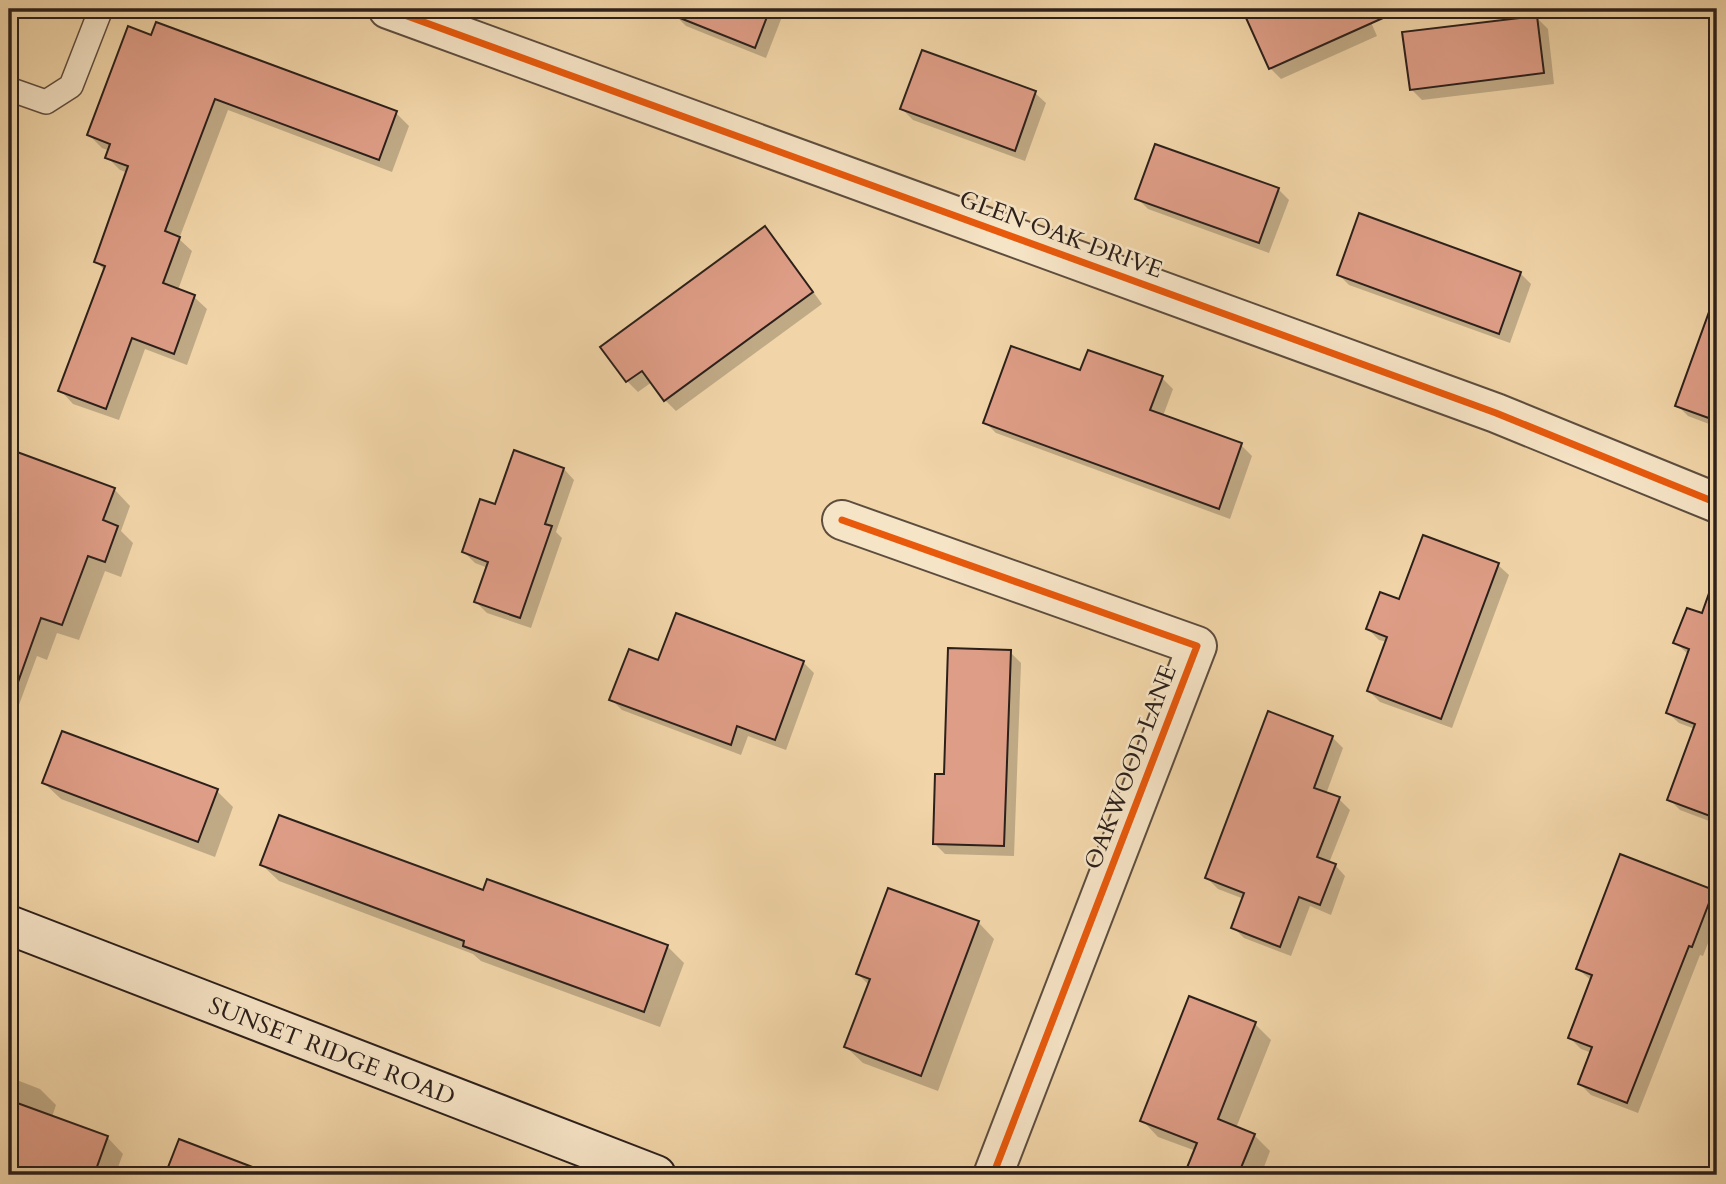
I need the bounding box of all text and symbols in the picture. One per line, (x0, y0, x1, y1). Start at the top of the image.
street label: GLEN OAK DRIVE (955, 182, 1167, 287)
street label: OAKWOOD LANE (1076, 660, 1185, 874)
street label: SUNSET RIDGE ROAD (204, 989, 460, 1114)

